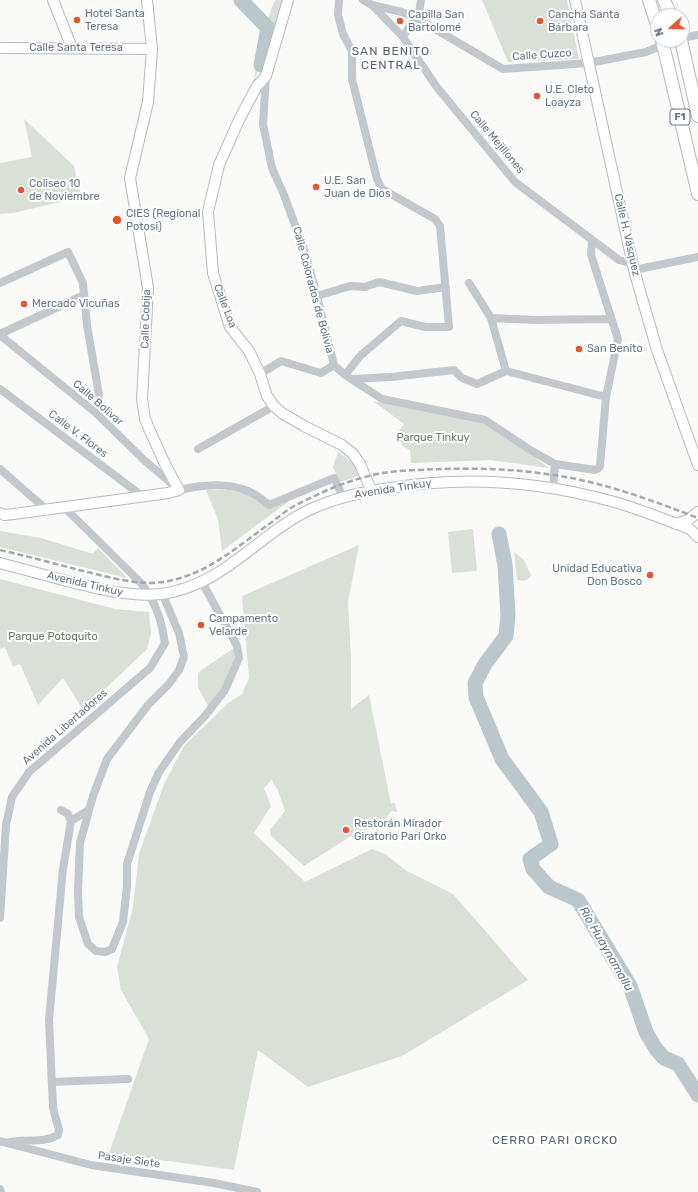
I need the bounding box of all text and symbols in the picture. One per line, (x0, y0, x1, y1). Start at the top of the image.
place label: Hotel Santa Teresa (85, 7, 145, 33)
place label: Capilla San Bartolomé (408, 8, 464, 34)
place label: Cancha Santa Bárbara (548, 8, 619, 34)
north arrow (650, 8, 690, 48)
marker: Hotel Santa Teresa (72, 15, 82, 25)
marker: Capilla San Bartolomé (395, 16, 405, 26)
marker: Cancha Santa Bárbara (535, 16, 545, 26)
text: N (652, 26, 667, 38)
street label: Calle Santa Teresa (29, 41, 123, 55)
district label: SAN BENITO CENTRAL (352, 45, 430, 73)
street label: Calle Cuzco (512, 46, 572, 64)
place label: U.E. Cleto Loayza (545, 83, 594, 109)
marker: U.E. Cleto Loayza (532, 91, 542, 101)
street label: Calle Mejillones (467, 108, 527, 176)
road number: F1 (670, 109, 690, 125)
place label: U.E. San Juan de Dios (324, 174, 391, 200)
place label: Coliseo 10 de Noviembre (29, 177, 100, 203)
marker: U.E. San Juan de Dios (311, 182, 321, 192)
marker: Coliseo 10 de Noviembre (16, 185, 26, 195)
street label: Calle H. Vásquez (611, 193, 643, 277)
place label: CIES (Regional Potosi) (126, 207, 201, 233)
marker: CIES (Regional Potosi) (111, 214, 123, 226)
street label: Calle Colorados de Bolivia (290, 225, 336, 355)
street label: Calle Loa (211, 282, 239, 330)
street label: Calle Cobija (138, 289, 154, 349)
place label: Mercado Vicuñas (32, 297, 120, 311)
marker: Mercado Vicuñas (19, 299, 29, 309)
place label: San Benito (587, 342, 643, 356)
marker: San Benito (574, 344, 584, 354)
street label: Calle Bolivar (70, 377, 126, 429)
street label: Calle V. Flores (46, 407, 110, 461)
park label: Parque Tinkuy (396, 431, 470, 445)
street label: Avenida Tinkuy (354, 476, 432, 502)
place label: Unidad Educativa Don Bosco (552, 562, 642, 588)
street label: Avenida Tinkuy (46, 569, 124, 599)
marker: Unidad Educativa Don Bosco (645, 570, 655, 580)
place label: Campamento Velarde (209, 612, 278, 638)
marker: Campamento Velarde (196, 620, 206, 630)
park label: Parque Potoquito (8, 630, 98, 644)
street label: Avenida Libertadores (20, 686, 110, 768)
place label: Restorán Mirador Giratorio Pari Orko (354, 817, 447, 843)
marker: Restorán Mirador Giratorio Pari Orko (341, 825, 351, 835)
water label: Río Huaynamallu (576, 904, 636, 994)
district label: CERRO PARI ORCKO (492, 1134, 618, 1148)
street label: Pasaje Siete (97, 1149, 161, 1171)

